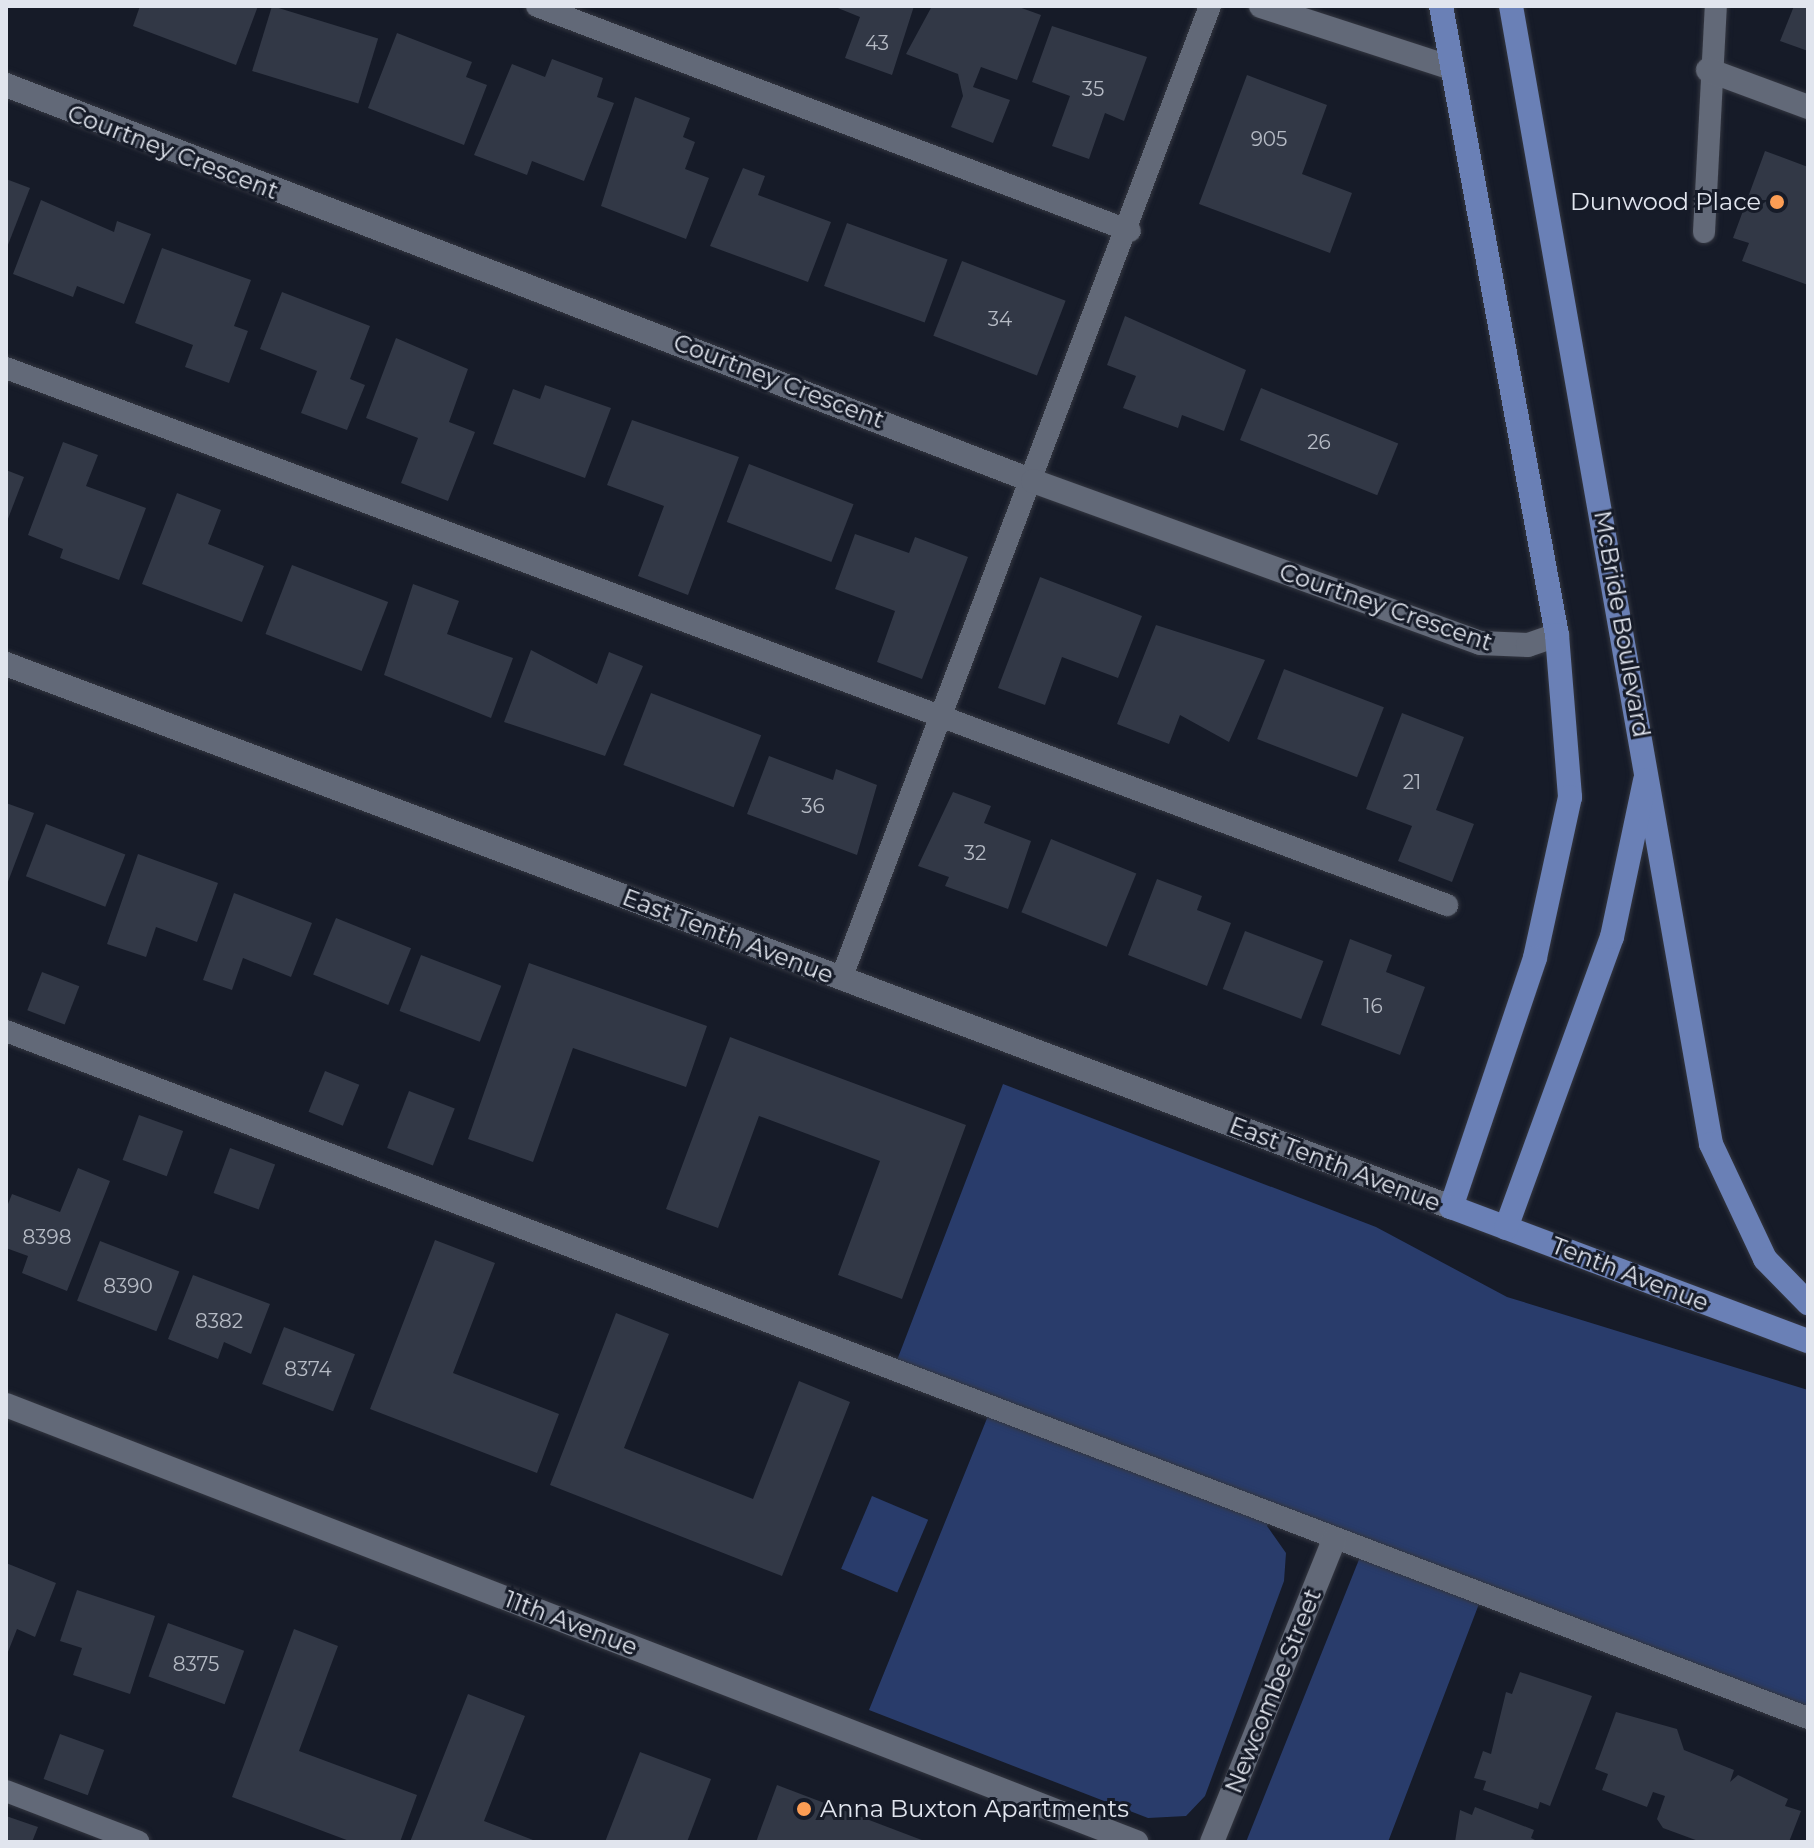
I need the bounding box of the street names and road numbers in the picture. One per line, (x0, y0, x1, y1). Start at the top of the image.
street label: Courtney Crescent (63, 99, 283, 205)
street label: Courtney Crescent (669, 328, 889, 434)
street label: McBride Boulevard (1588, 508, 1656, 740)
street label: Courtney Crescent (1276, 557, 1496, 657)
street label: East Tenth Avenue (618, 882, 838, 990)
street label: East Tenth Avenue (1225, 1110, 1445, 1218)
street label: Tenth Avenue (1547, 1231, 1713, 1317)
street label: 11th Avenue (500, 1584, 642, 1662)
street label: Newcombe Street (1219, 1585, 1327, 1797)

